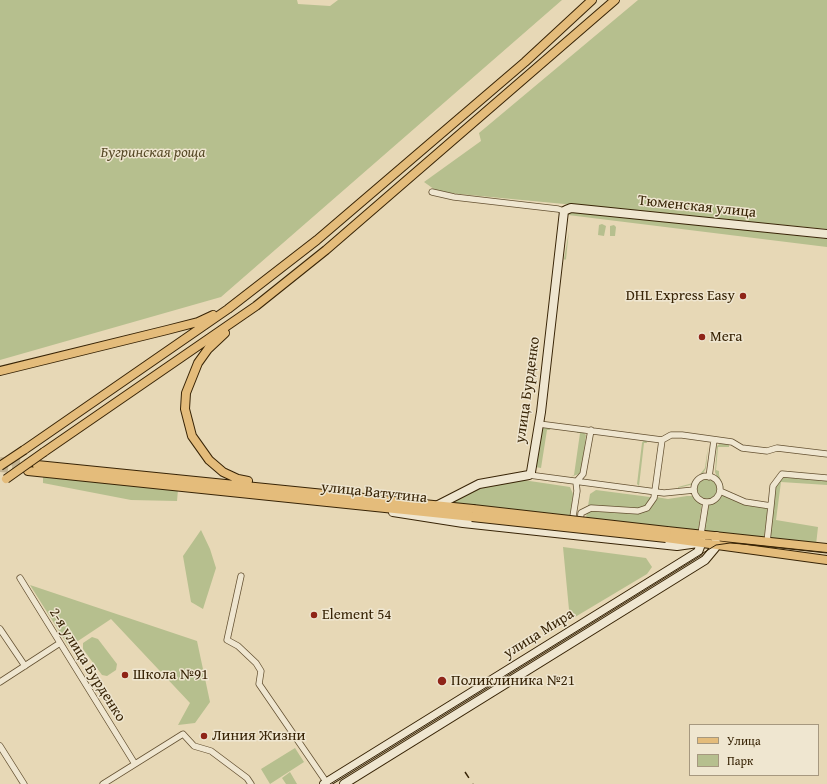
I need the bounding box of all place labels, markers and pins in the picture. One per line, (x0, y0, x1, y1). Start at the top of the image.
place label: DHL Express Easy (626, 287, 735, 305)
marker: DHL Express Easy (738, 291, 748, 301)
place label: Мега (710, 328, 742, 346)
marker: Мега (697, 332, 707, 342)
place label: Element 54 (322, 606, 392, 624)
marker: Element 54 (309, 610, 319, 620)
place label: Школа №91 (133, 666, 208, 684)
marker: Школа №91 (120, 670, 130, 680)
place label: Поликлиника №21 (451, 672, 575, 690)
marker: Поликлиника №21 (436, 675, 448, 687)
place label: Линия Жизни (212, 727, 305, 745)
marker: Линия Жизни (199, 731, 209, 741)

